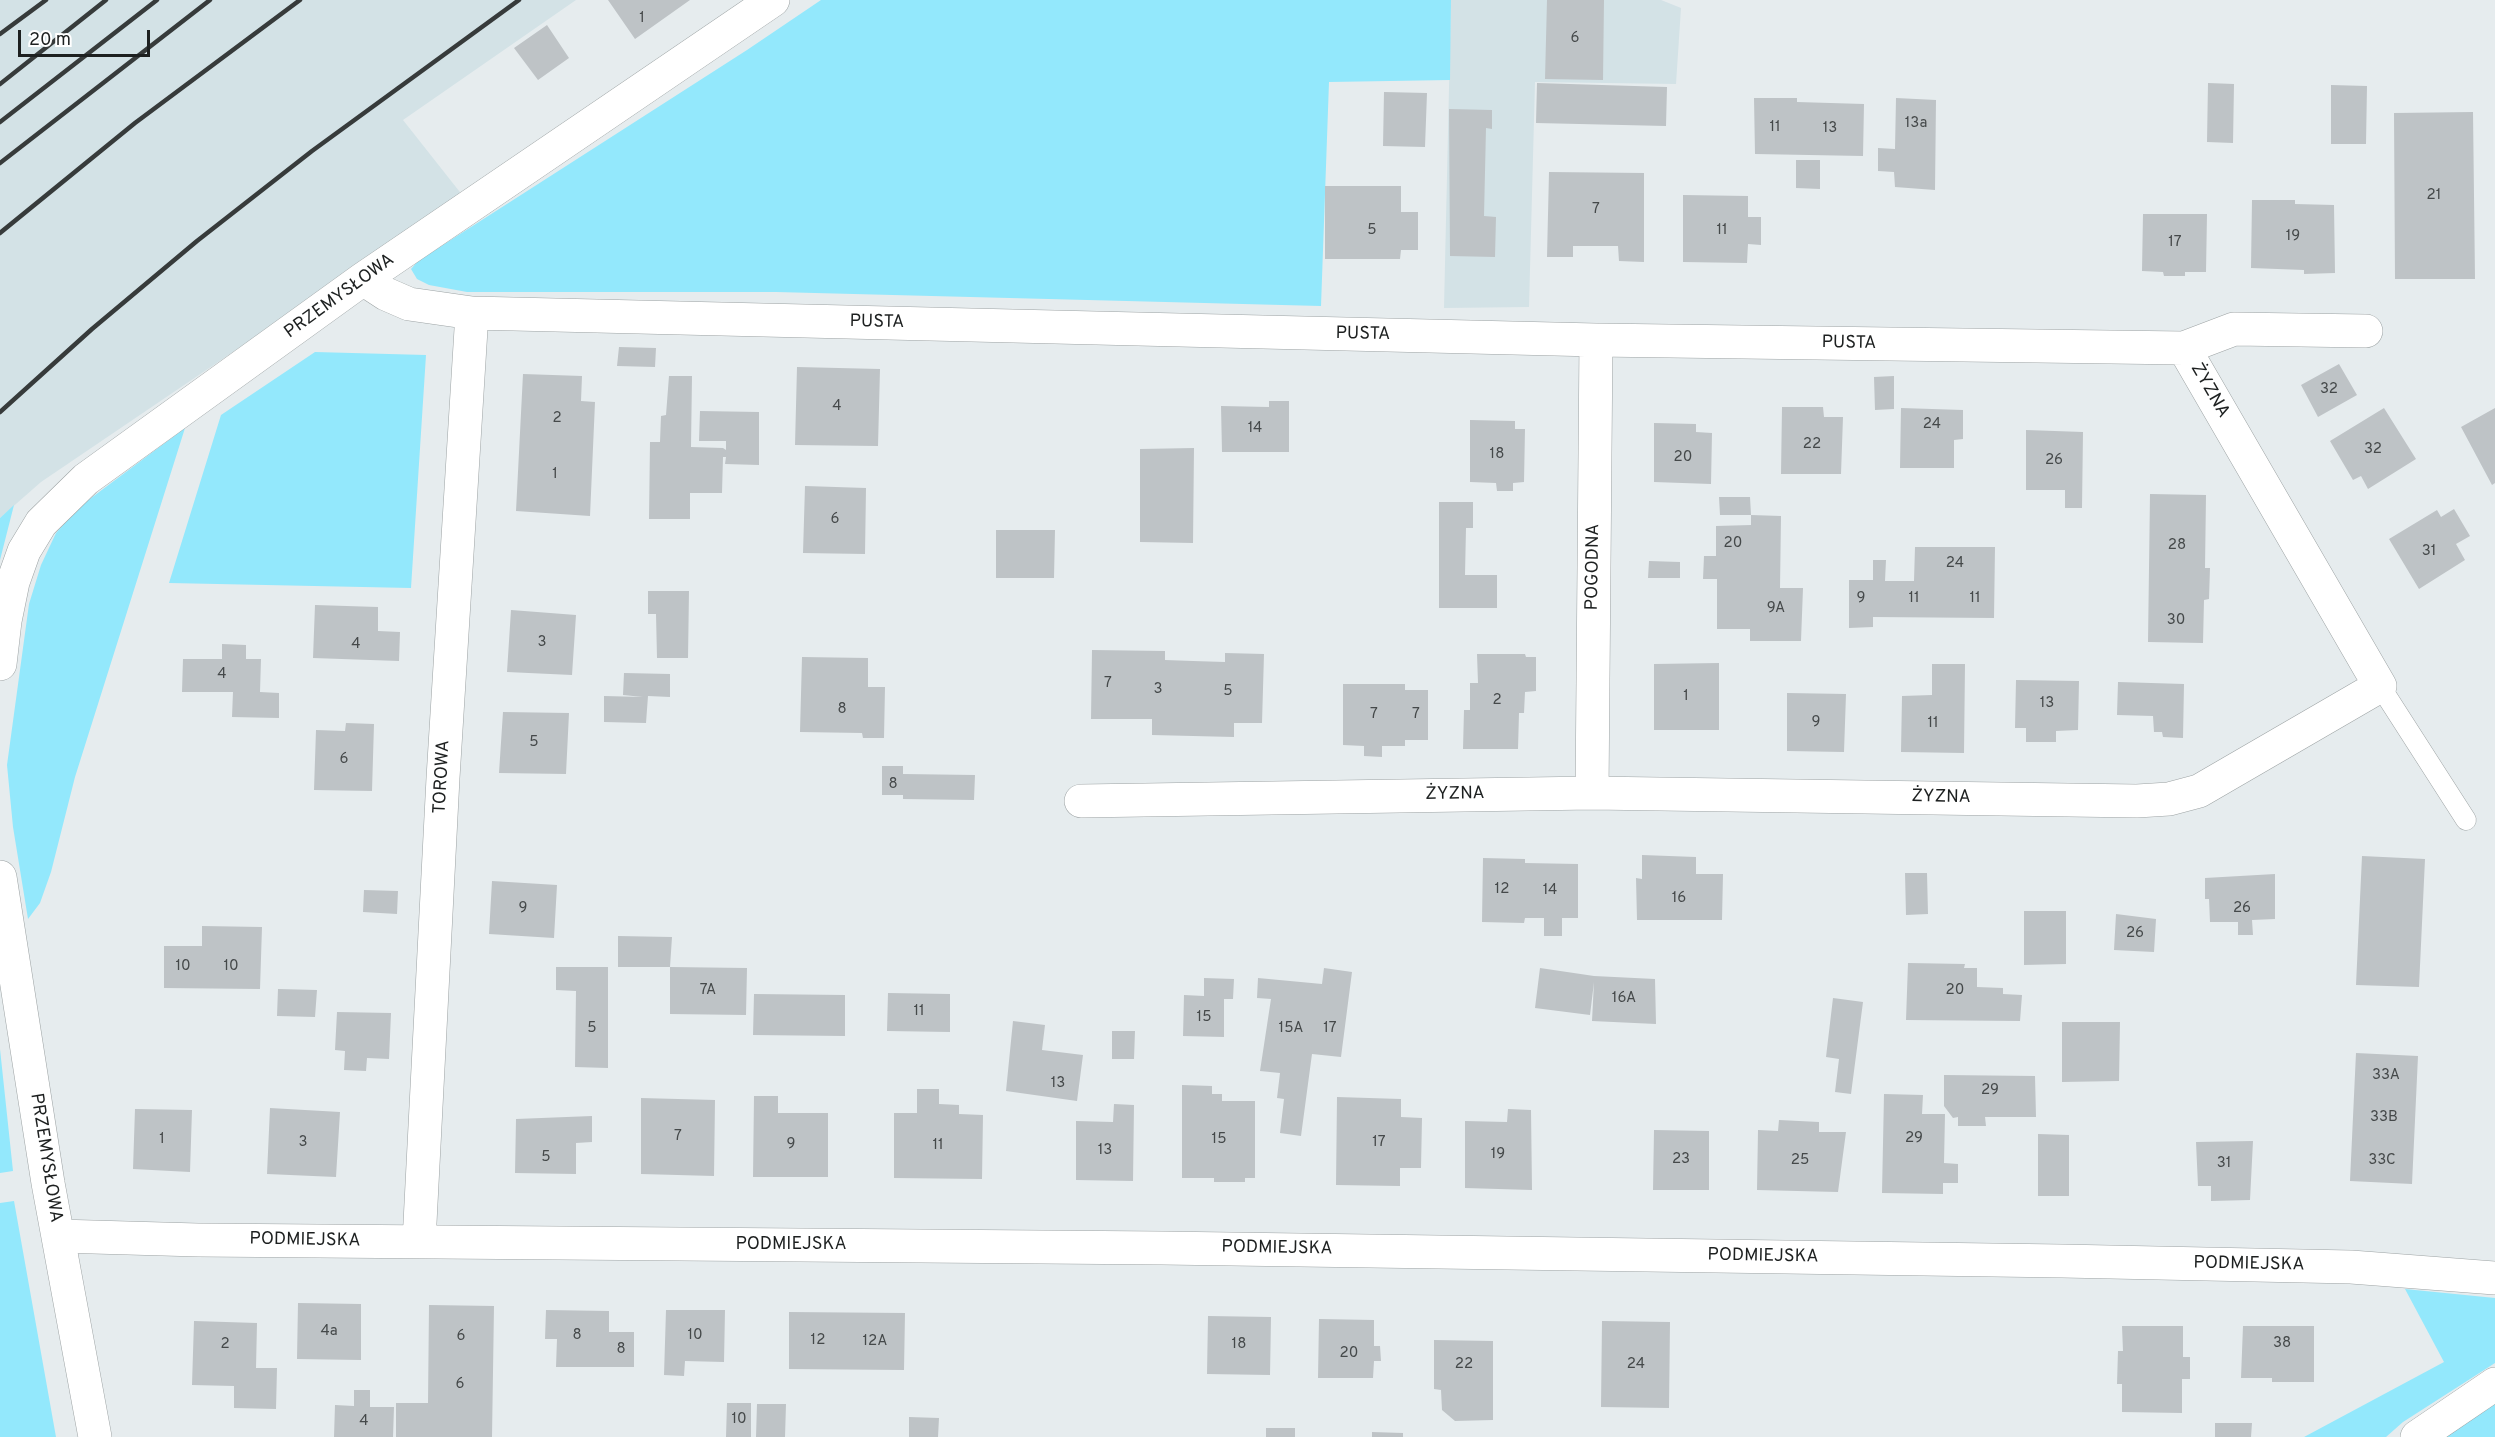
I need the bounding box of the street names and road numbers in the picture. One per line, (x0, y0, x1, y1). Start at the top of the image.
street label: PRZEMYSŁOWA (281, 250, 399, 344)
street label: PUSTA (849, 312, 905, 334)
street label: PUSTA (1335, 324, 1391, 346)
street label: PUSTA (1821, 333, 1877, 355)
street label: ŻYZNA (2185, 360, 2233, 422)
street label: POGODNA (1582, 523, 1606, 611)
street label: TOROWA (430, 740, 456, 814)
street label: ŻYZNA (1425, 784, 1485, 806)
street label: ŻYZNA (1911, 787, 1971, 809)
street label: PRZEMYSŁOWA (24, 1092, 66, 1224)
street label: PODMIEJSKA (249, 1229, 361, 1253)
street label: PODMIEJSKA (735, 1234, 847, 1256)
street label: PODMIEJSKA (1221, 1237, 1333, 1261)
street label: PODMIEJSKA (1707, 1245, 1819, 1269)
street label: PODMIEJSKA (2193, 1253, 2305, 1277)

